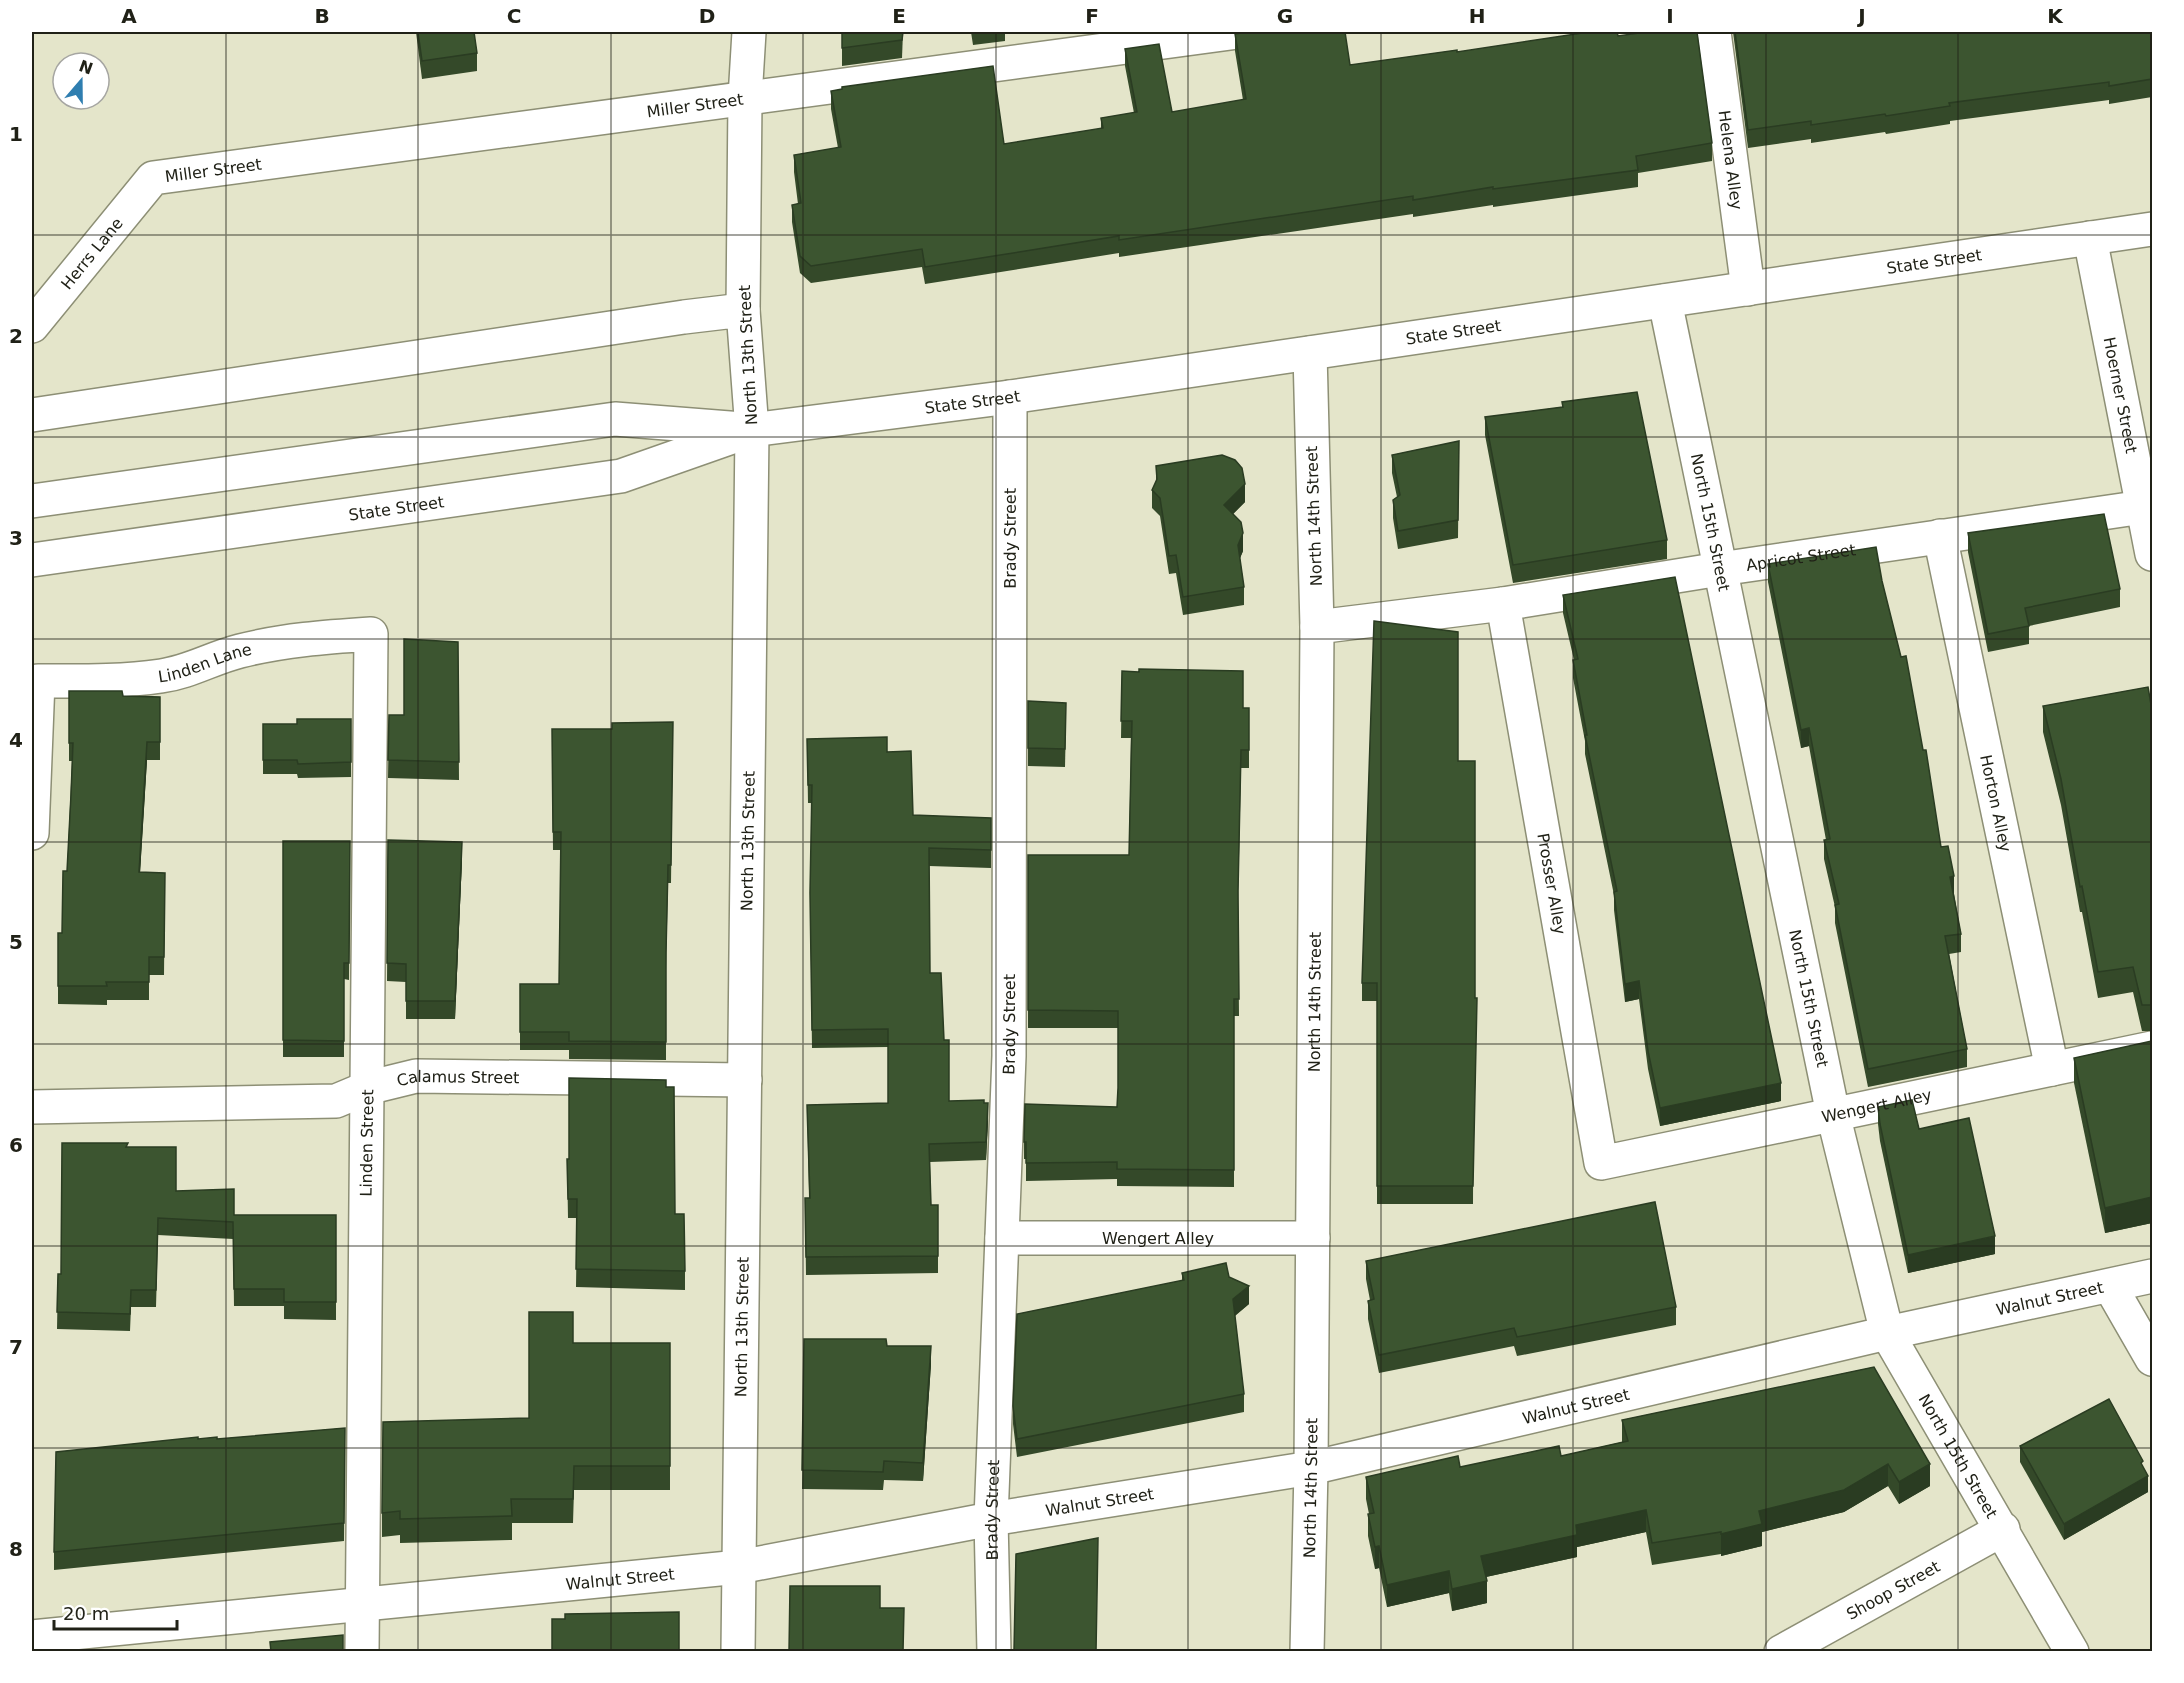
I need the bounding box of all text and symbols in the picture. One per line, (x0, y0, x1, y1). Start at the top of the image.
text: A (121, 4, 137, 28)
text: B (314, 4, 330, 28)
text: C (507, 4, 521, 28)
text: D (699, 4, 715, 28)
text: E (892, 4, 906, 28)
text: F (1085, 4, 1099, 28)
text: G (1277, 4, 1293, 28)
text: H (1469, 4, 1485, 28)
text: I (1666, 4, 1674, 28)
text: J (1856, 4, 1866, 28)
text: K (2047, 4, 2064, 28)
north arrow (51, 51, 111, 111)
text: N (76, 56, 96, 79)
street label: Miller Street (645, 89, 744, 121)
street label: Helena Alley (1715, 109, 1747, 211)
text: 1 (9, 122, 23, 146)
street label: Miller Street (164, 154, 263, 186)
street label: Herrs Lane (57, 214, 126, 293)
street label: State Street (1885, 245, 1983, 277)
street label: North 13th Street (735, 284, 761, 426)
street label: State Street (1404, 315, 1502, 348)
text: 2 (9, 324, 23, 348)
street label: Hoerner Street (2100, 335, 2142, 455)
street label: State Street (924, 386, 1021, 417)
street label: North 14th Street (1302, 446, 1326, 586)
street label: North 15th Street (1687, 452, 1734, 593)
street label: Brady Street (1000, 488, 1019, 589)
street label: State Street (347, 492, 445, 524)
text: 3 (9, 526, 23, 550)
street label: Apricot Street (1745, 540, 1857, 575)
street label: Linden Lane (157, 639, 253, 686)
text: 4 (9, 728, 23, 752)
street label: Horton Alley (1977, 753, 2016, 854)
street label: North 13th Street (737, 771, 759, 911)
street label: Prosser Alley (1534, 831, 1570, 936)
street label: North 15th Street (1786, 928, 1833, 1069)
text: 5 (9, 930, 23, 954)
street label: North 14th Street (1304, 932, 1324, 1072)
street label: Brady Street (999, 974, 1019, 1075)
street label: Calamus Street (395, 1066, 520, 1090)
street label: Wengert Alley (1820, 1085, 1933, 1126)
street label: Linden Street (357, 1089, 377, 1197)
text: 6 (9, 1133, 23, 1157)
street label: Wengert Alley (1102, 1229, 1214, 1248)
street label: North 13th Street (731, 1257, 753, 1397)
street label: Walnut Street (1994, 1277, 2105, 1319)
text: 7 (9, 1335, 23, 1359)
street label: Walnut Street (1520, 1384, 1631, 1428)
street label: North 15th Street (1915, 1391, 2002, 1522)
street label: North 14th Street (1300, 1418, 1321, 1558)
street label: Brady Street (981, 1459, 1003, 1561)
street label: Walnut Street (1044, 1484, 1155, 1520)
text: 8 (9, 1537, 23, 1561)
street label: Shoop Street (1843, 1557, 1943, 1623)
street label: Walnut Street (565, 1564, 675, 1594)
scale bar (54, 1593, 177, 1631)
text: 20 m (63, 1603, 109, 1624)

